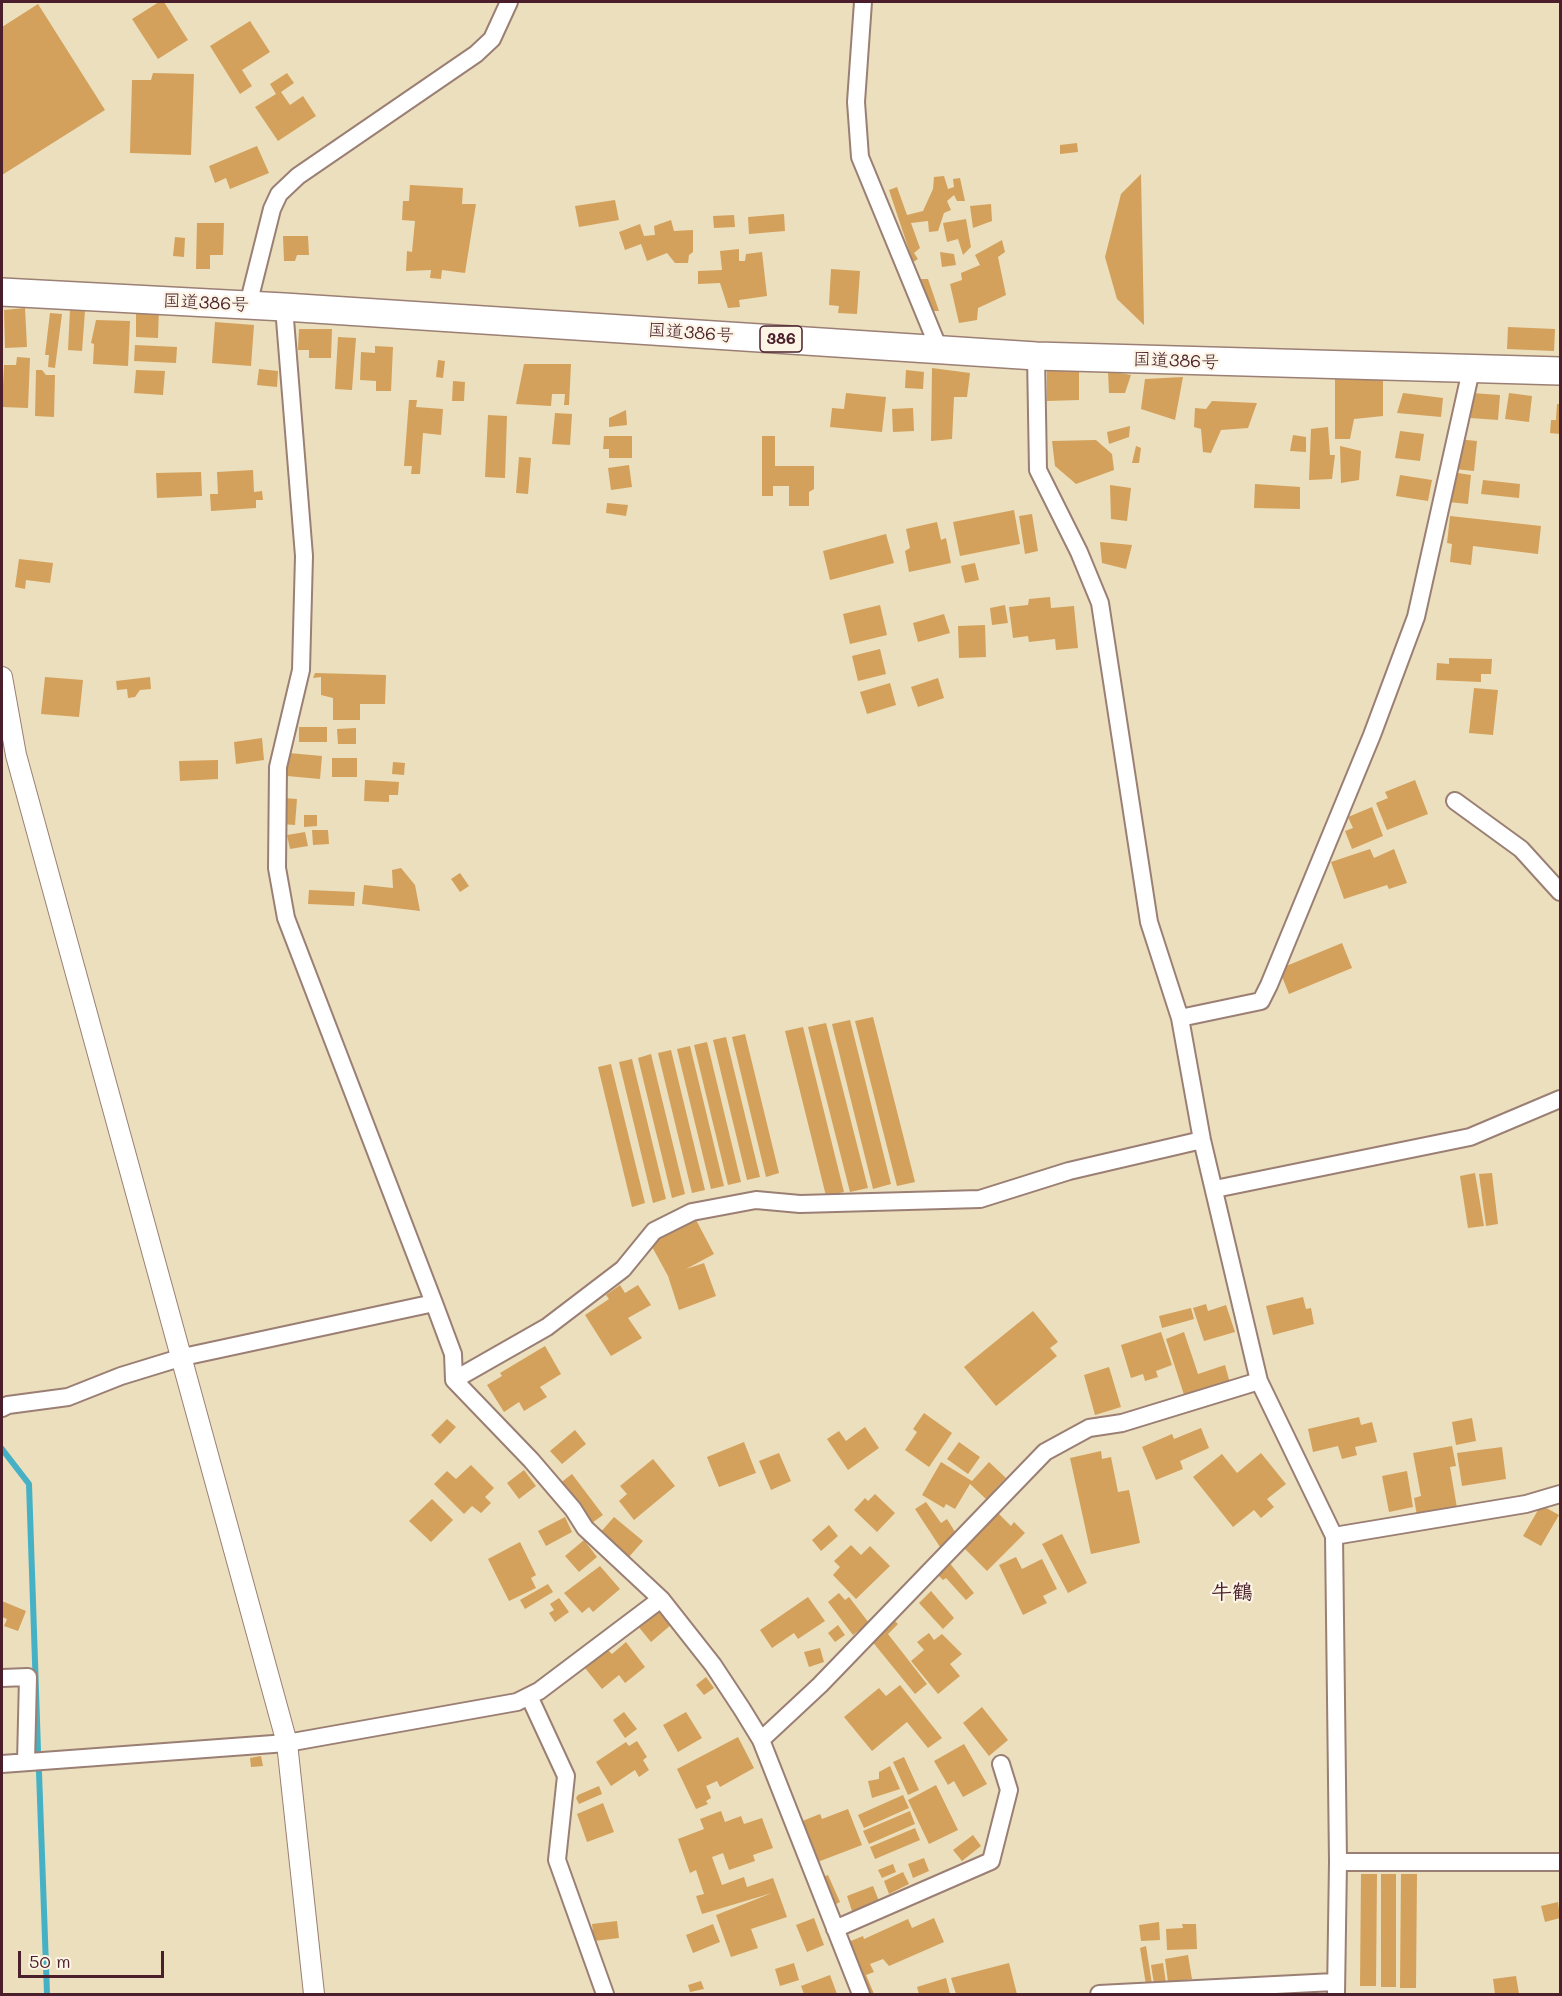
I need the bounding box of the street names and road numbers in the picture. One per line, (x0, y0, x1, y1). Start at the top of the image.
street label: 国道386号 (162, 290, 250, 316)
street label: 国道386号 (647, 319, 735, 347)
road number: 386 (760, 326, 802, 352)
street label: 国道386号 (1132, 349, 1220, 373)

